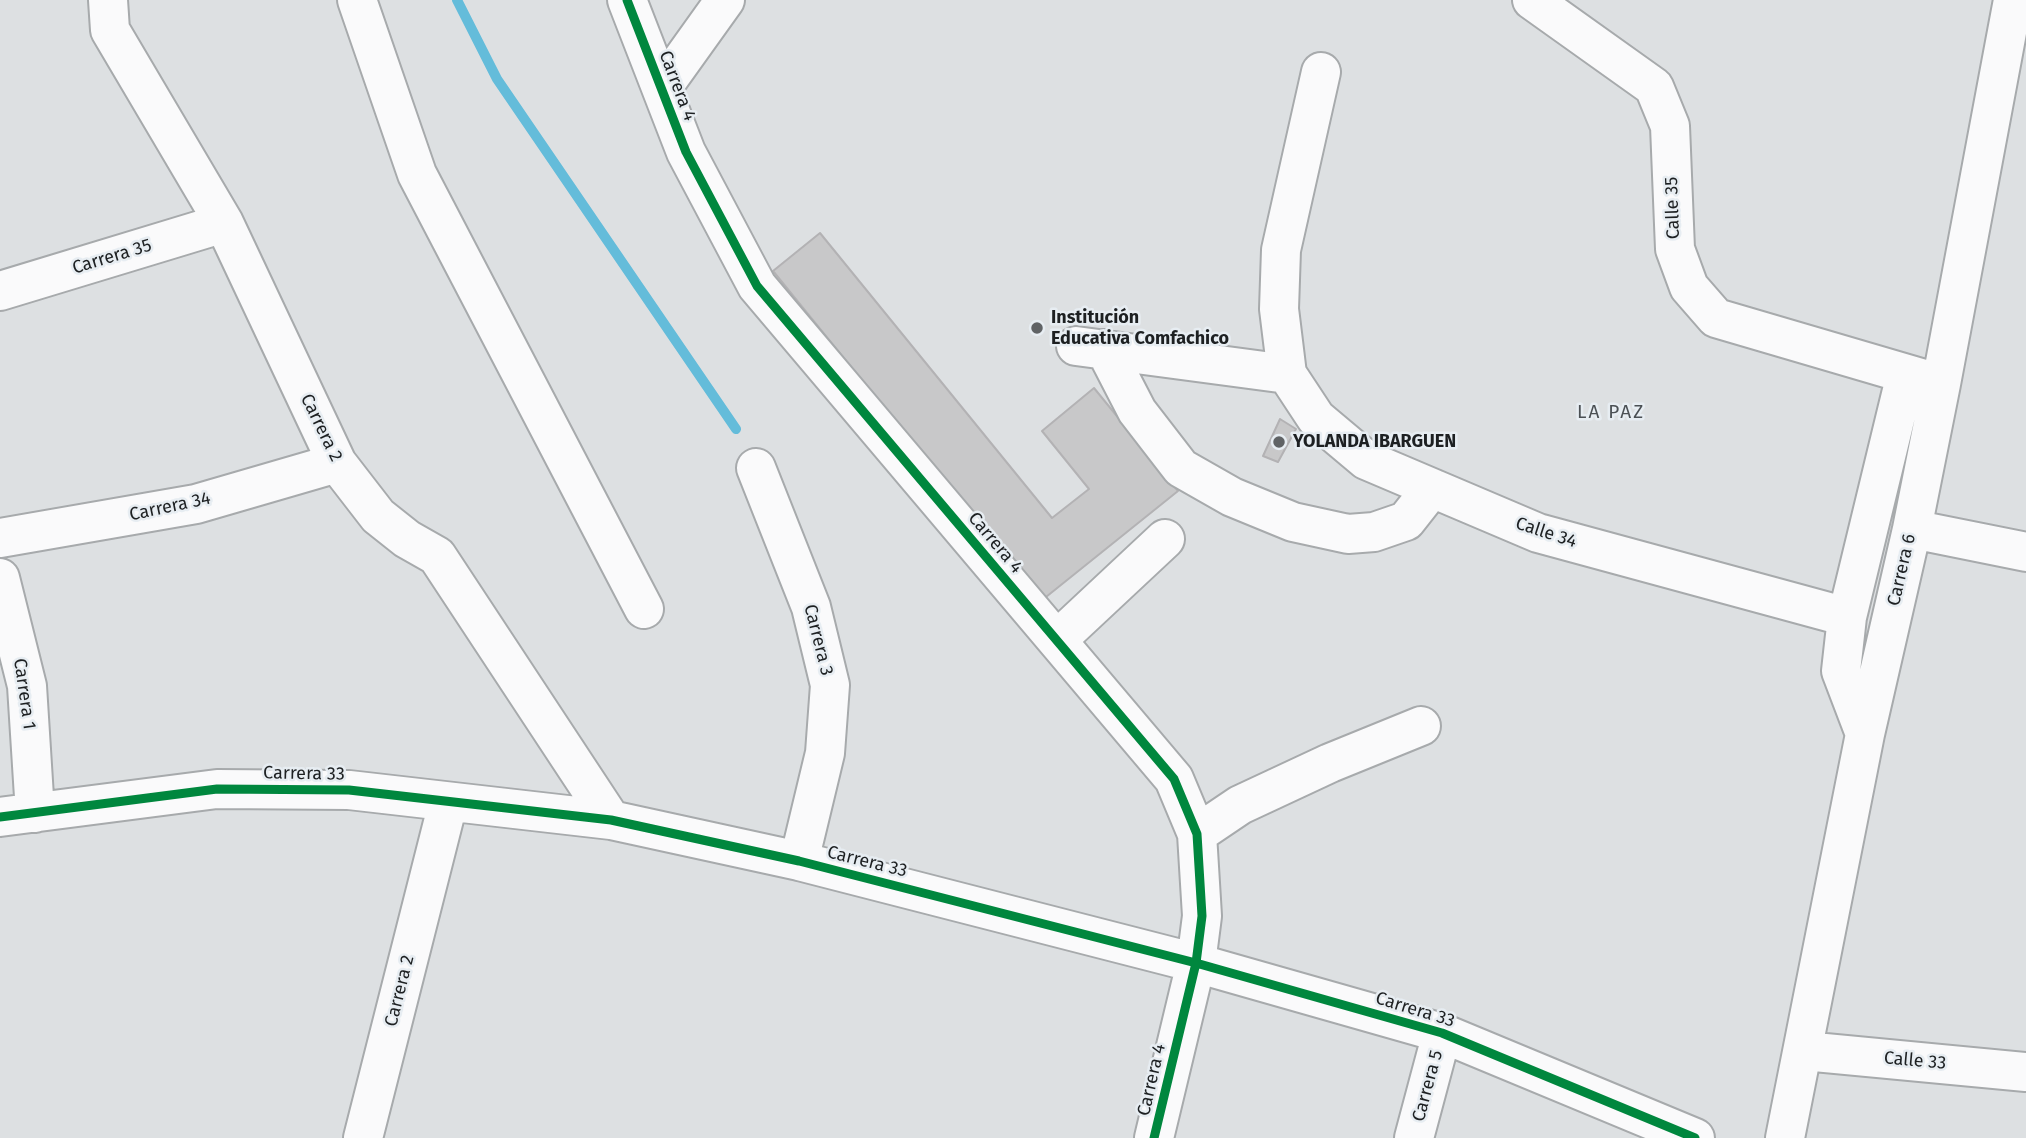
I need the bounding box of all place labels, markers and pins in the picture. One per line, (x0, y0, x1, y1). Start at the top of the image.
place label: Institución Educativa Comfachico (1051, 307, 1229, 350)
marker: Institución Educativa Comfachico (1029, 320, 1045, 336)
place label: YOLANDA IBARGUEN (1293, 431, 1456, 453)
marker: YOLANDA IBARGUEN (1271, 434, 1287, 450)

